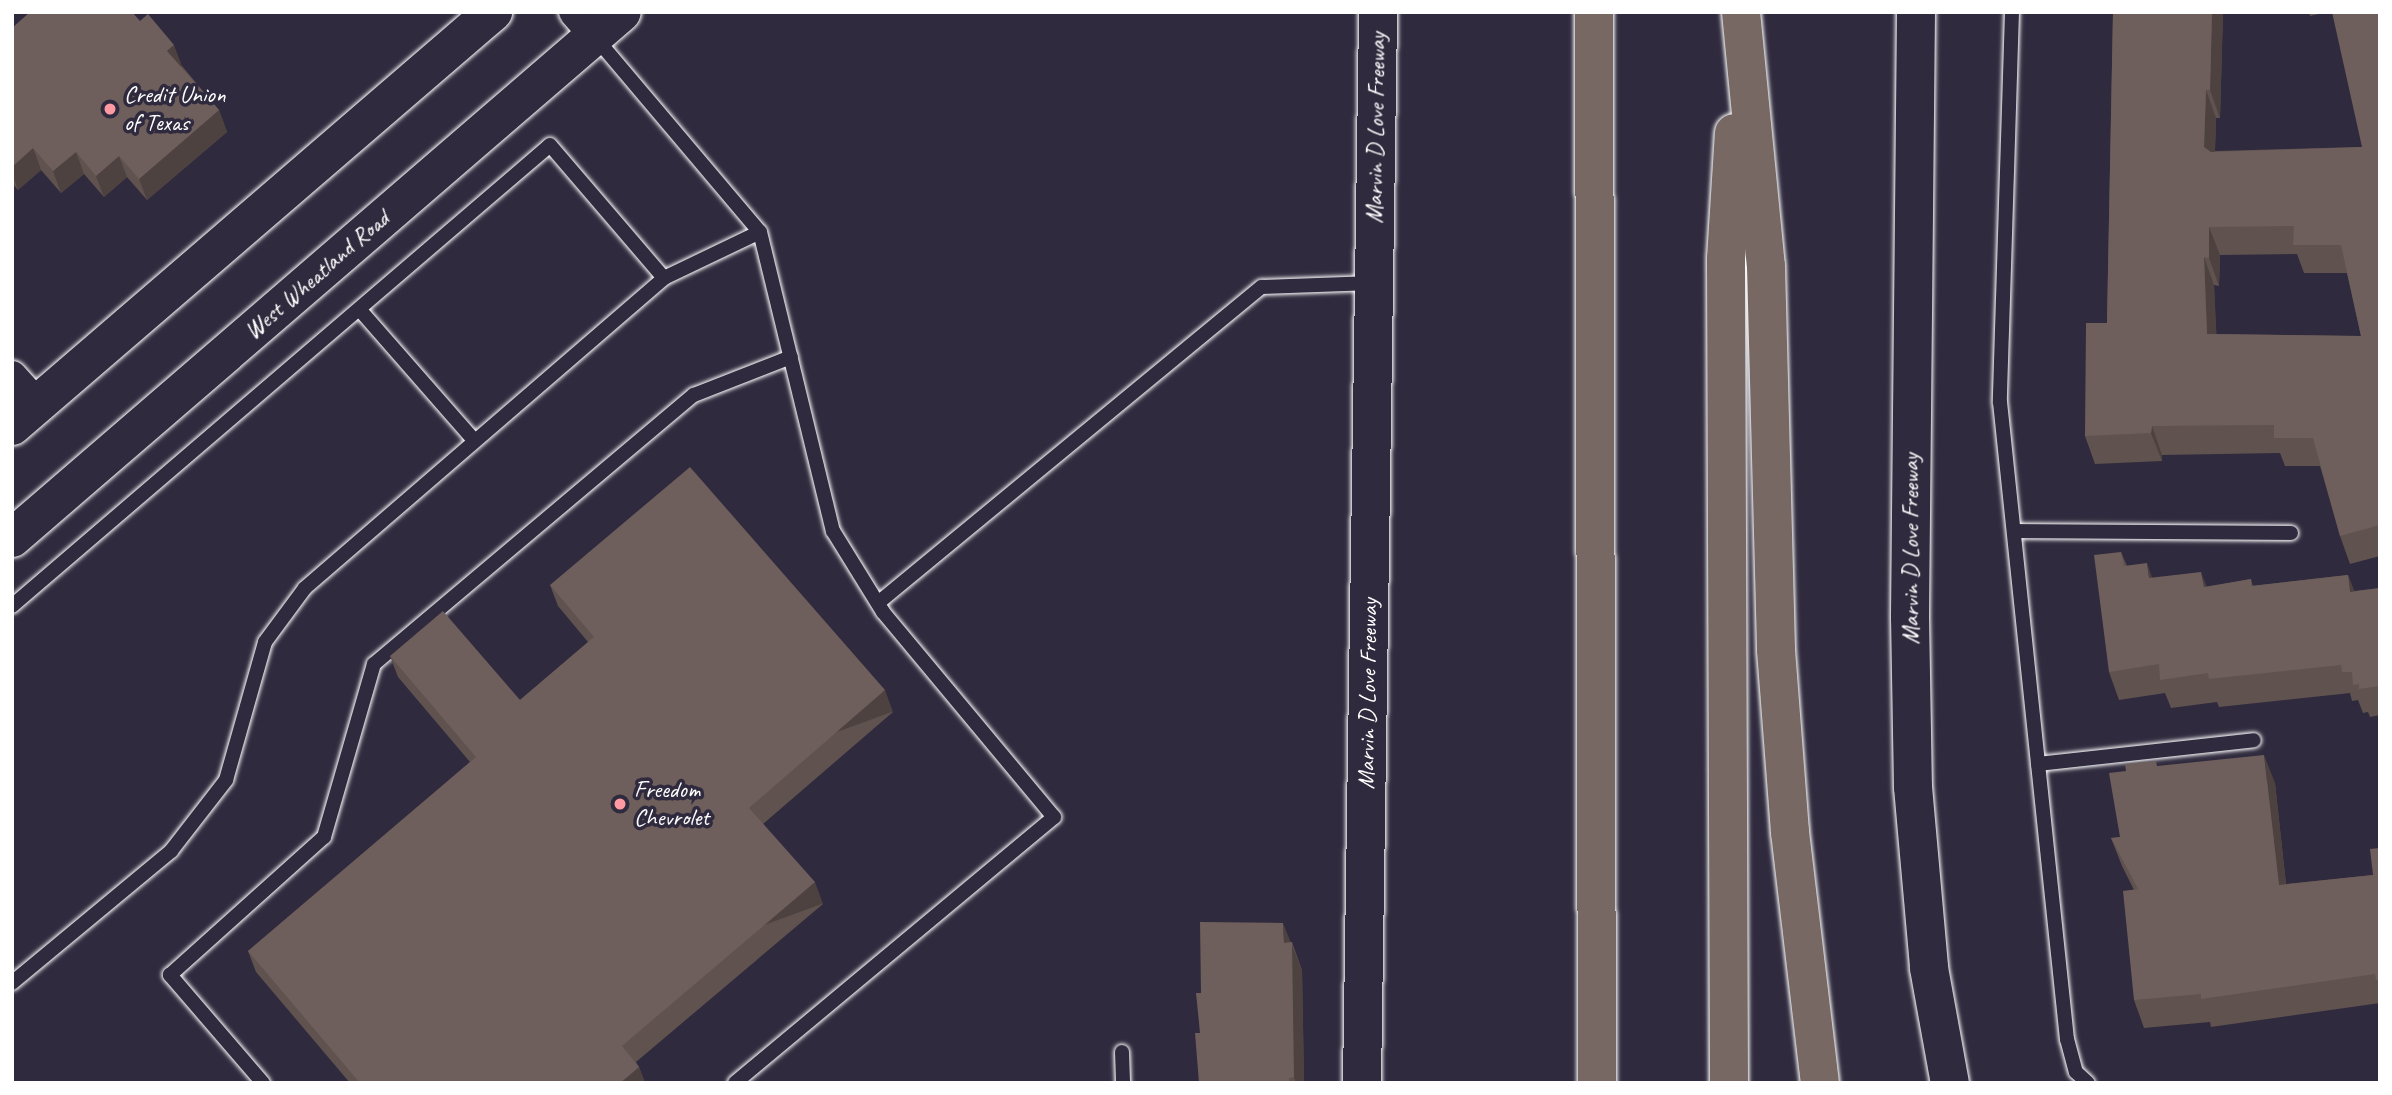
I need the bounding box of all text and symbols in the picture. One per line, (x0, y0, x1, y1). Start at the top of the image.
street label: Marvin D Love Freeway (1360, 32, 1392, 224)
place label: Credit Union of Texas (124, 81, 226, 137)
marker: Credit Union of Texas (102, 101, 118, 117)
street label: West Wheatland Road (239, 204, 395, 346)
street label: Marvin D Love Freeway (1897, 454, 1925, 644)
street label: Marvin D Love Freeway (1352, 598, 1384, 790)
place label: Freedom Chevrolet (634, 776, 709, 832)
marker: Freedom Chevrolet (612, 796, 628, 812)

